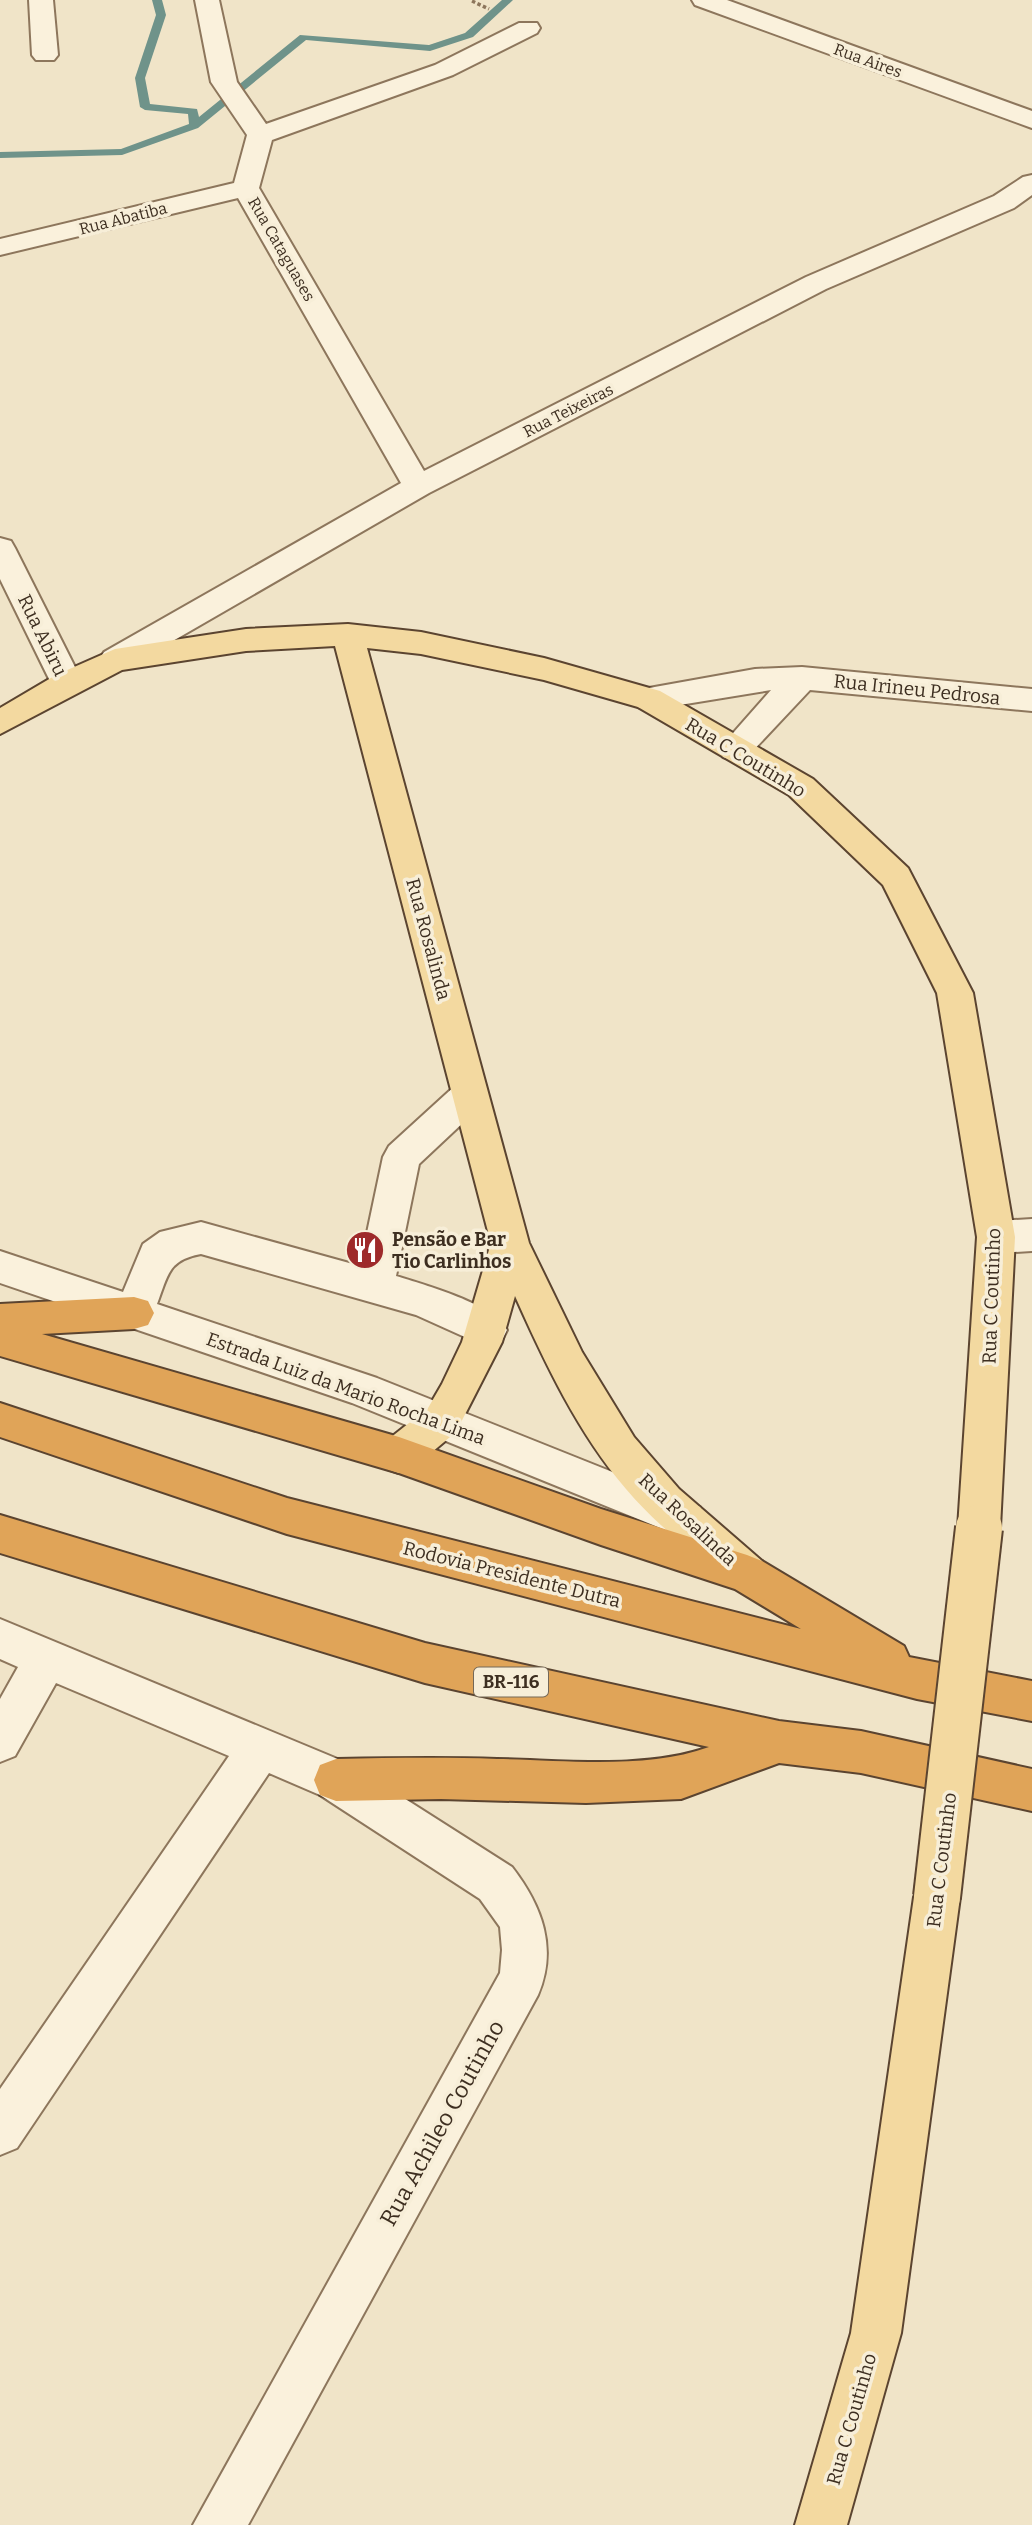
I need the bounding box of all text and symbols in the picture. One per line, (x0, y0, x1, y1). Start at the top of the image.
street label: Rua Aires (831, 39, 904, 82)
street label: Rua Cataguases (244, 194, 319, 305)
street label: Rua Abatiba (77, 198, 169, 239)
street label: Rua Teixeiras (520, 380, 617, 441)
street label: Rua Abiru (13, 591, 72, 680)
street label: Rua Irineu Pedrosa (832, 669, 1002, 710)
street label: Rua C Coutinho (682, 713, 810, 802)
street label: Rua Rosalinda (401, 876, 456, 1003)
place label: Pensão e Bar Tio Carlinhos (392, 1228, 511, 1273)
street label: Rua C Coutinho (978, 1228, 1005, 1364)
restaurant icon: Pensão e Bar Tio Carlinhos (344, 1229, 386, 1271)
street label: Estrada Luiz da Mario Rocha Lima (203, 1327, 489, 1450)
street label: Rua Rosalinda (634, 1468, 742, 1571)
street label: Rodovia Presidente Dutra (401, 1536, 624, 1613)
road number: BR-116 (474, 1667, 548, 1696)
street label: Rua C Coutinho (922, 1791, 961, 1929)
street label: Rua Achileo Coutinho (374, 2015, 510, 2231)
street label: Rua C Coutinho (822, 2351, 881, 2488)

